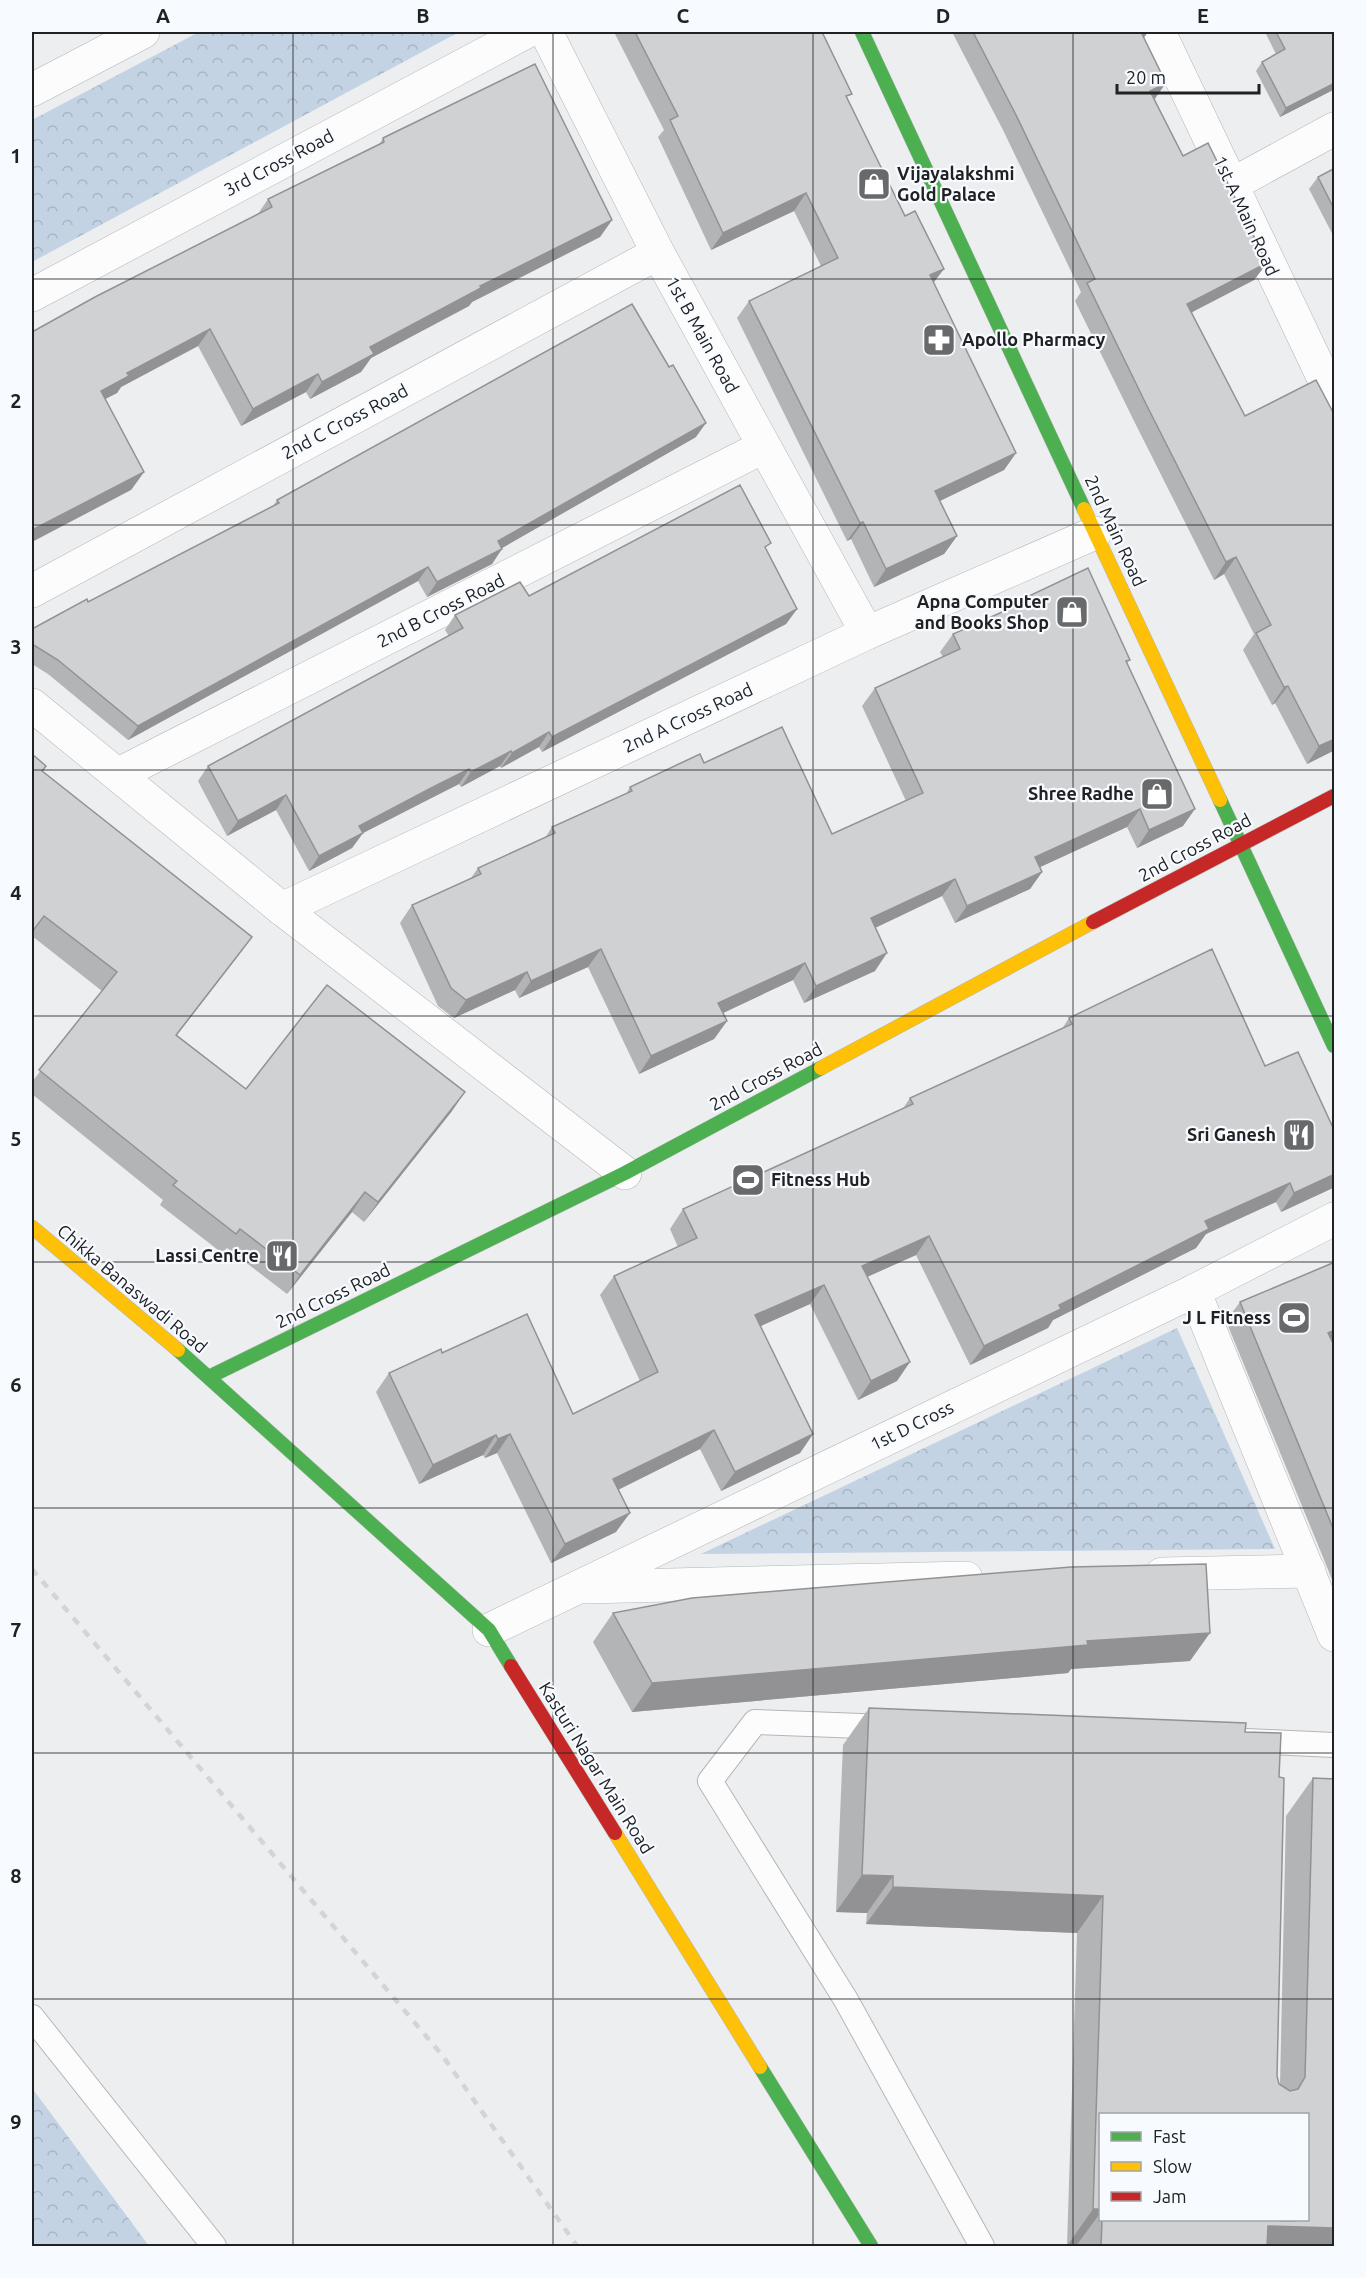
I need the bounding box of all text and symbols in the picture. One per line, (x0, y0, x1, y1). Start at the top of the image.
text: A (156, 4, 170, 27)
text: B (416, 4, 430, 27)
text: C (677, 4, 690, 27)
text: D (936, 4, 950, 27)
text: E (1197, 4, 1209, 27)
scale bar (1117, 57, 1260, 95)
text: 20 m (1126, 67, 1166, 87)
street label: 3rd Cross Road (220, 125, 337, 199)
text: 1 (10, 144, 22, 167)
street label: 1st A Main Road (1210, 152, 1283, 279)
place label: Vijayalakshmi Gold Palace (897, 163, 1015, 204)
shop icon: Vijayalakshmi Gold Palace (856, 166, 892, 202)
street label: 1st B Main Road (663, 273, 743, 396)
pharmacy icon: Apollo Pharmacy (921, 322, 957, 358)
place label: Apollo Pharmacy (962, 329, 1106, 349)
street label: 2nd C Cross Road (278, 379, 411, 463)
text: 2 (10, 389, 22, 412)
street label: 2nd Main Road (1081, 472, 1150, 589)
street label: 2nd B Cross Road (374, 569, 508, 651)
place label: Apna Computer and Books Shop (915, 591, 1050, 632)
shop icon: Apna Computer and Books Shop (1054, 594, 1090, 630)
text: 3 (10, 635, 22, 658)
street label: 2nd A Cross Road (620, 678, 755, 756)
shop icon: Shree Radhe (1139, 776, 1175, 812)
place label: Shree Radhe (1028, 783, 1134, 803)
street label: 2nd Cross Road (1135, 809, 1254, 885)
text: 4 (10, 881, 22, 904)
street label: 2nd Cross Road (706, 1038, 825, 1114)
restaurant icon: Sri Ganesh (1281, 1117, 1317, 1153)
place label: Sri Ganesh (1187, 1124, 1276, 1144)
text: 5 (10, 1127, 22, 1150)
sports icon: Fitness Hub (730, 1162, 766, 1198)
place label: Fitness Hub (771, 1169, 870, 1189)
street label: Chikka Banaswadi Road (54, 1220, 211, 1357)
restaurant icon: Lassi Centre (264, 1238, 300, 1274)
place label: Lassi Centre (155, 1245, 259, 1265)
street label: 2nd Cross Road (272, 1259, 393, 1331)
sports icon: J L Fitness (1276, 1300, 1312, 1336)
place label: J L Fitness (1182, 1307, 1271, 1327)
text: 6 (10, 1373, 22, 1396)
street label: 1st D Cross (867, 1396, 957, 1454)
text: 7 (10, 1618, 22, 1641)
street label: Kasturi Nagar Main Road (536, 1678, 658, 1857)
text: 8 (10, 1864, 22, 1887)
text: 9 (10, 2110, 22, 2133)
legend (1099, 2113, 1309, 2221)
text: Fast (1153, 2126, 1186, 2146)
text: Slow (1153, 2156, 1192, 2176)
text: Jam (1153, 2186, 1187, 2206)

